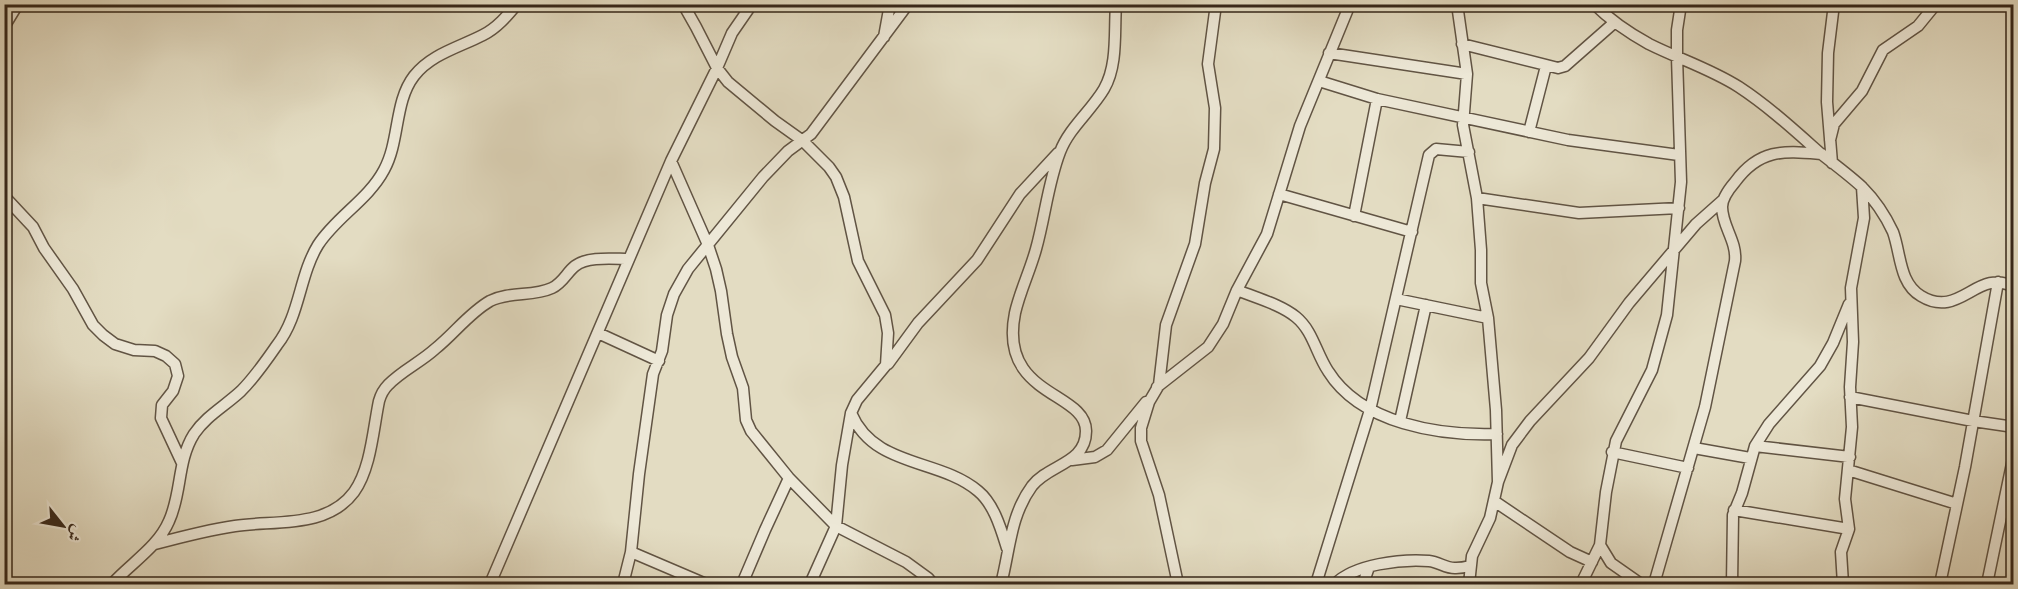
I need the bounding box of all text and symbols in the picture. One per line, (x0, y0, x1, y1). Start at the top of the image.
north arrow (33, 496, 93, 556)
text: ش (61, 521, 90, 547)

